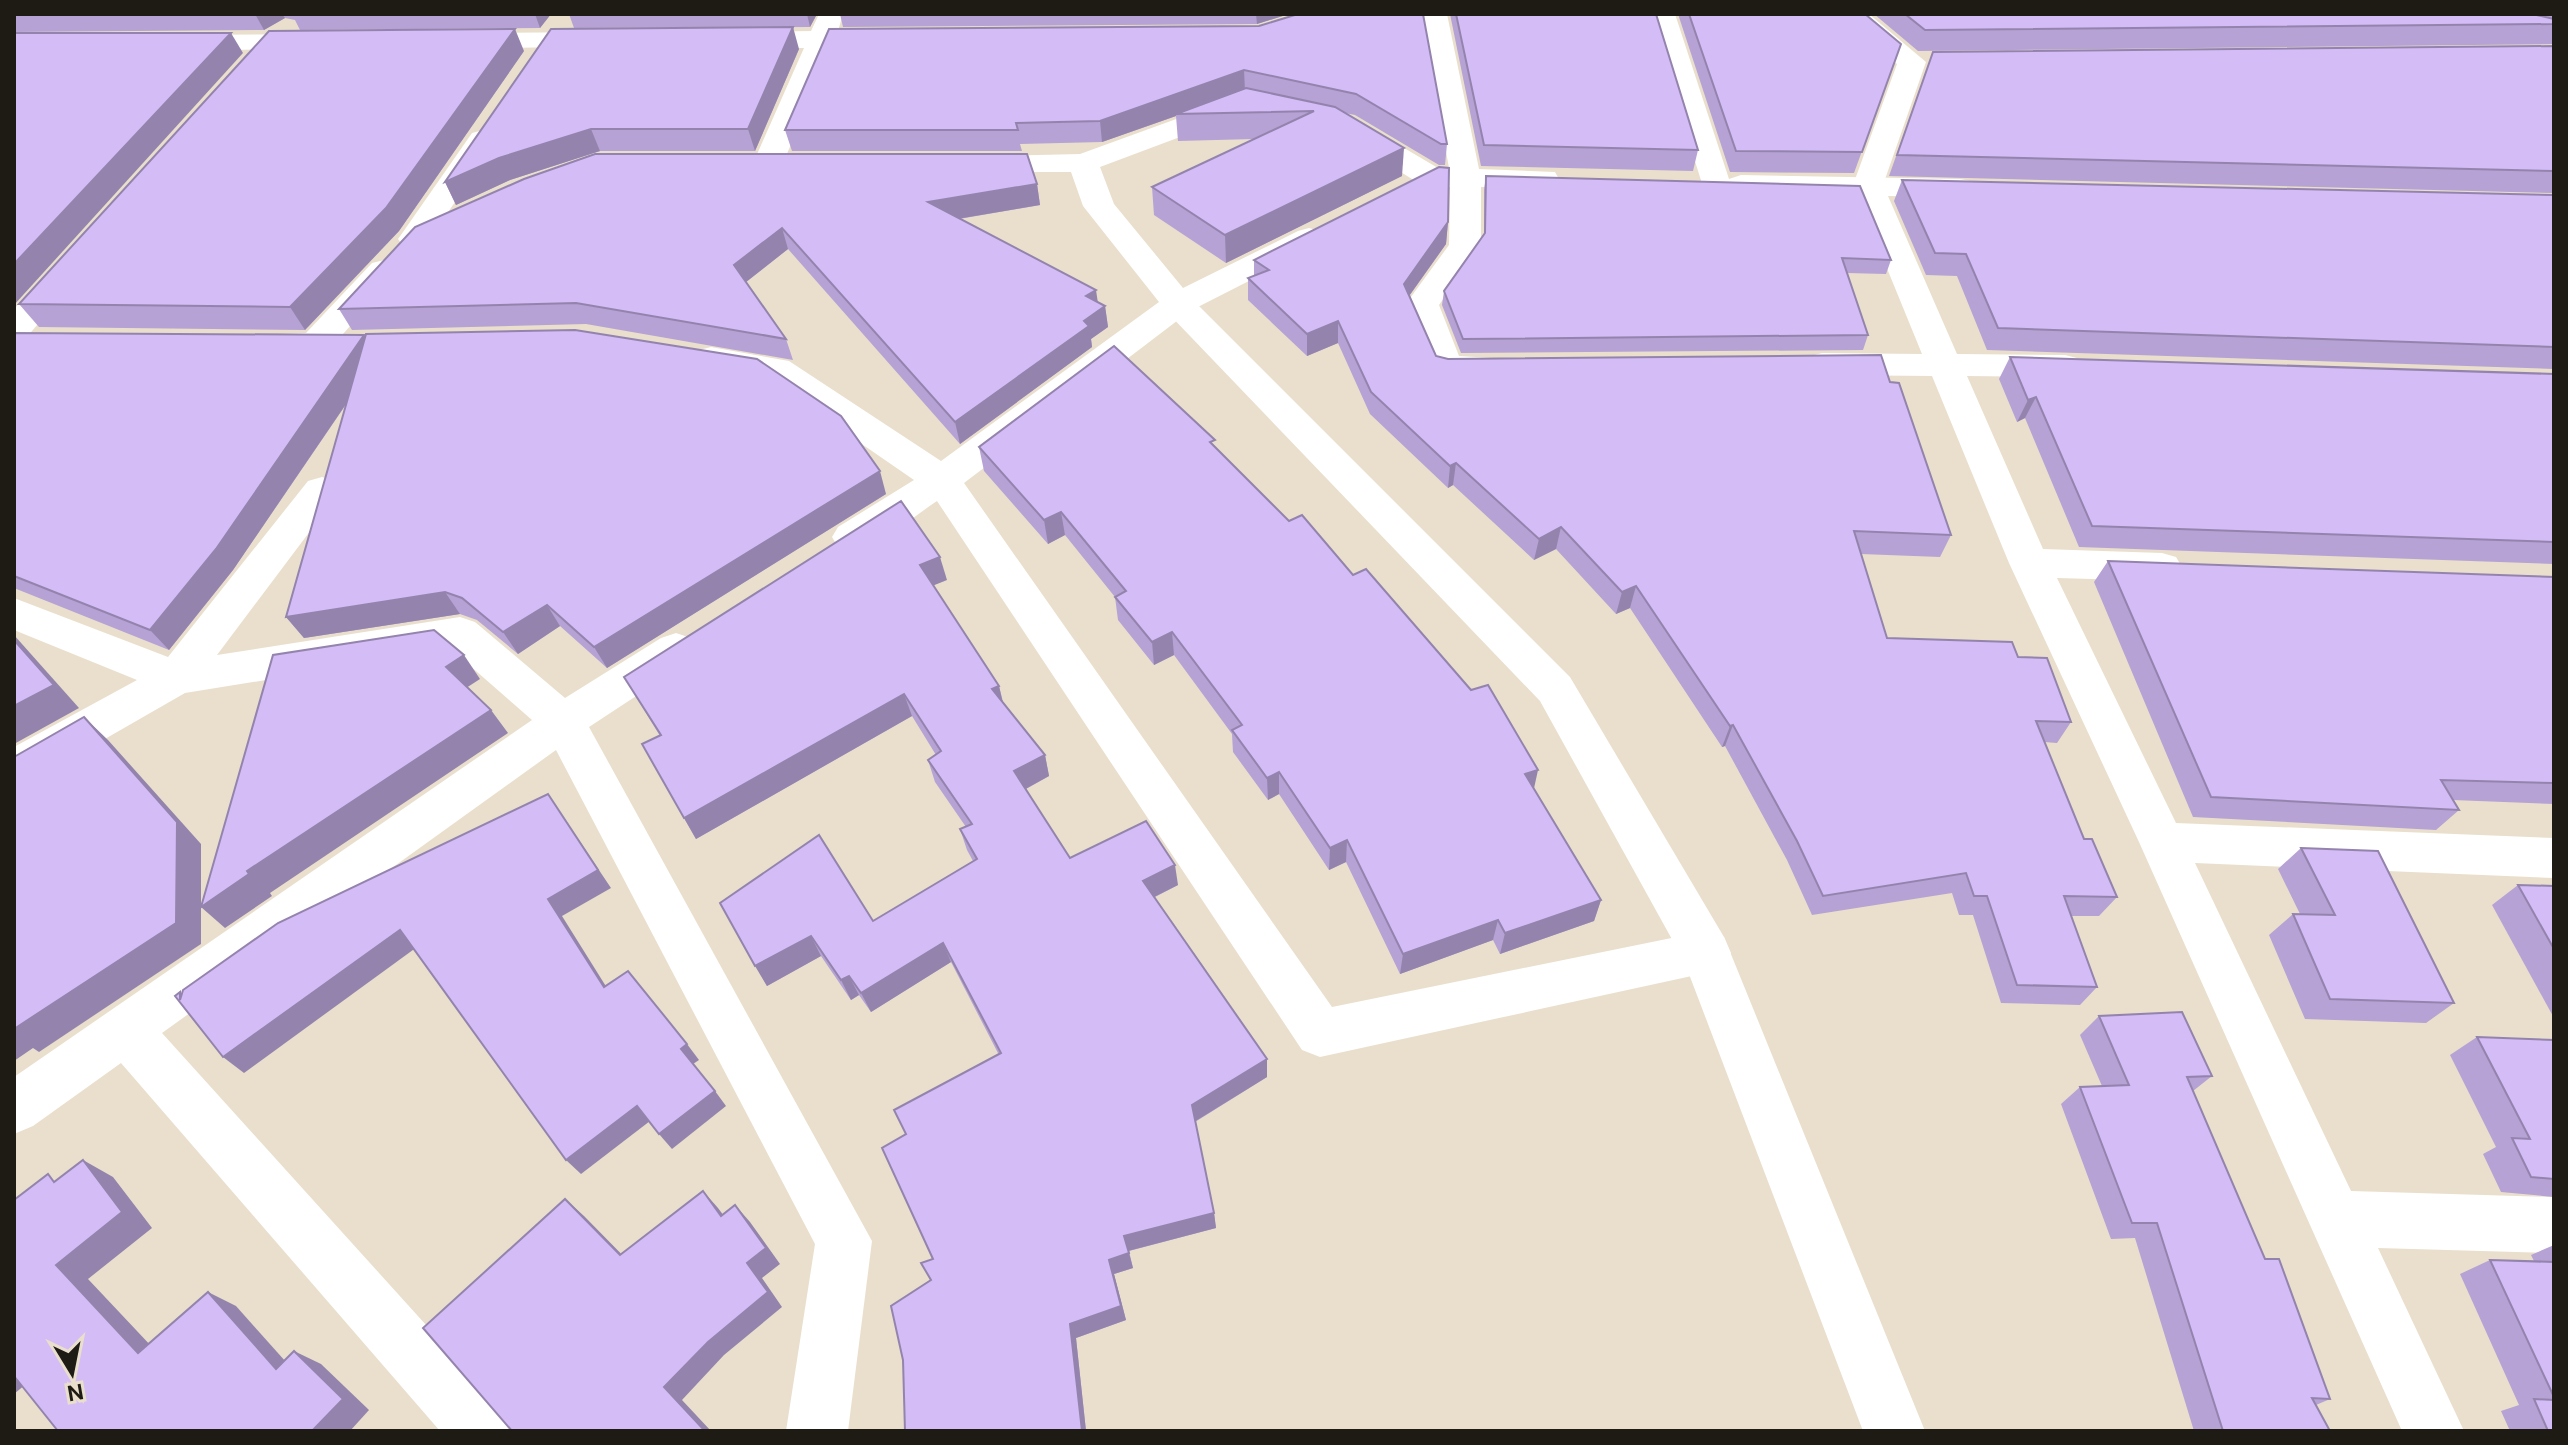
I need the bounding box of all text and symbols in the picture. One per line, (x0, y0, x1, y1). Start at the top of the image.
north arrow (32, 1333, 112, 1413)
text: N (65, 1377, 86, 1408)

